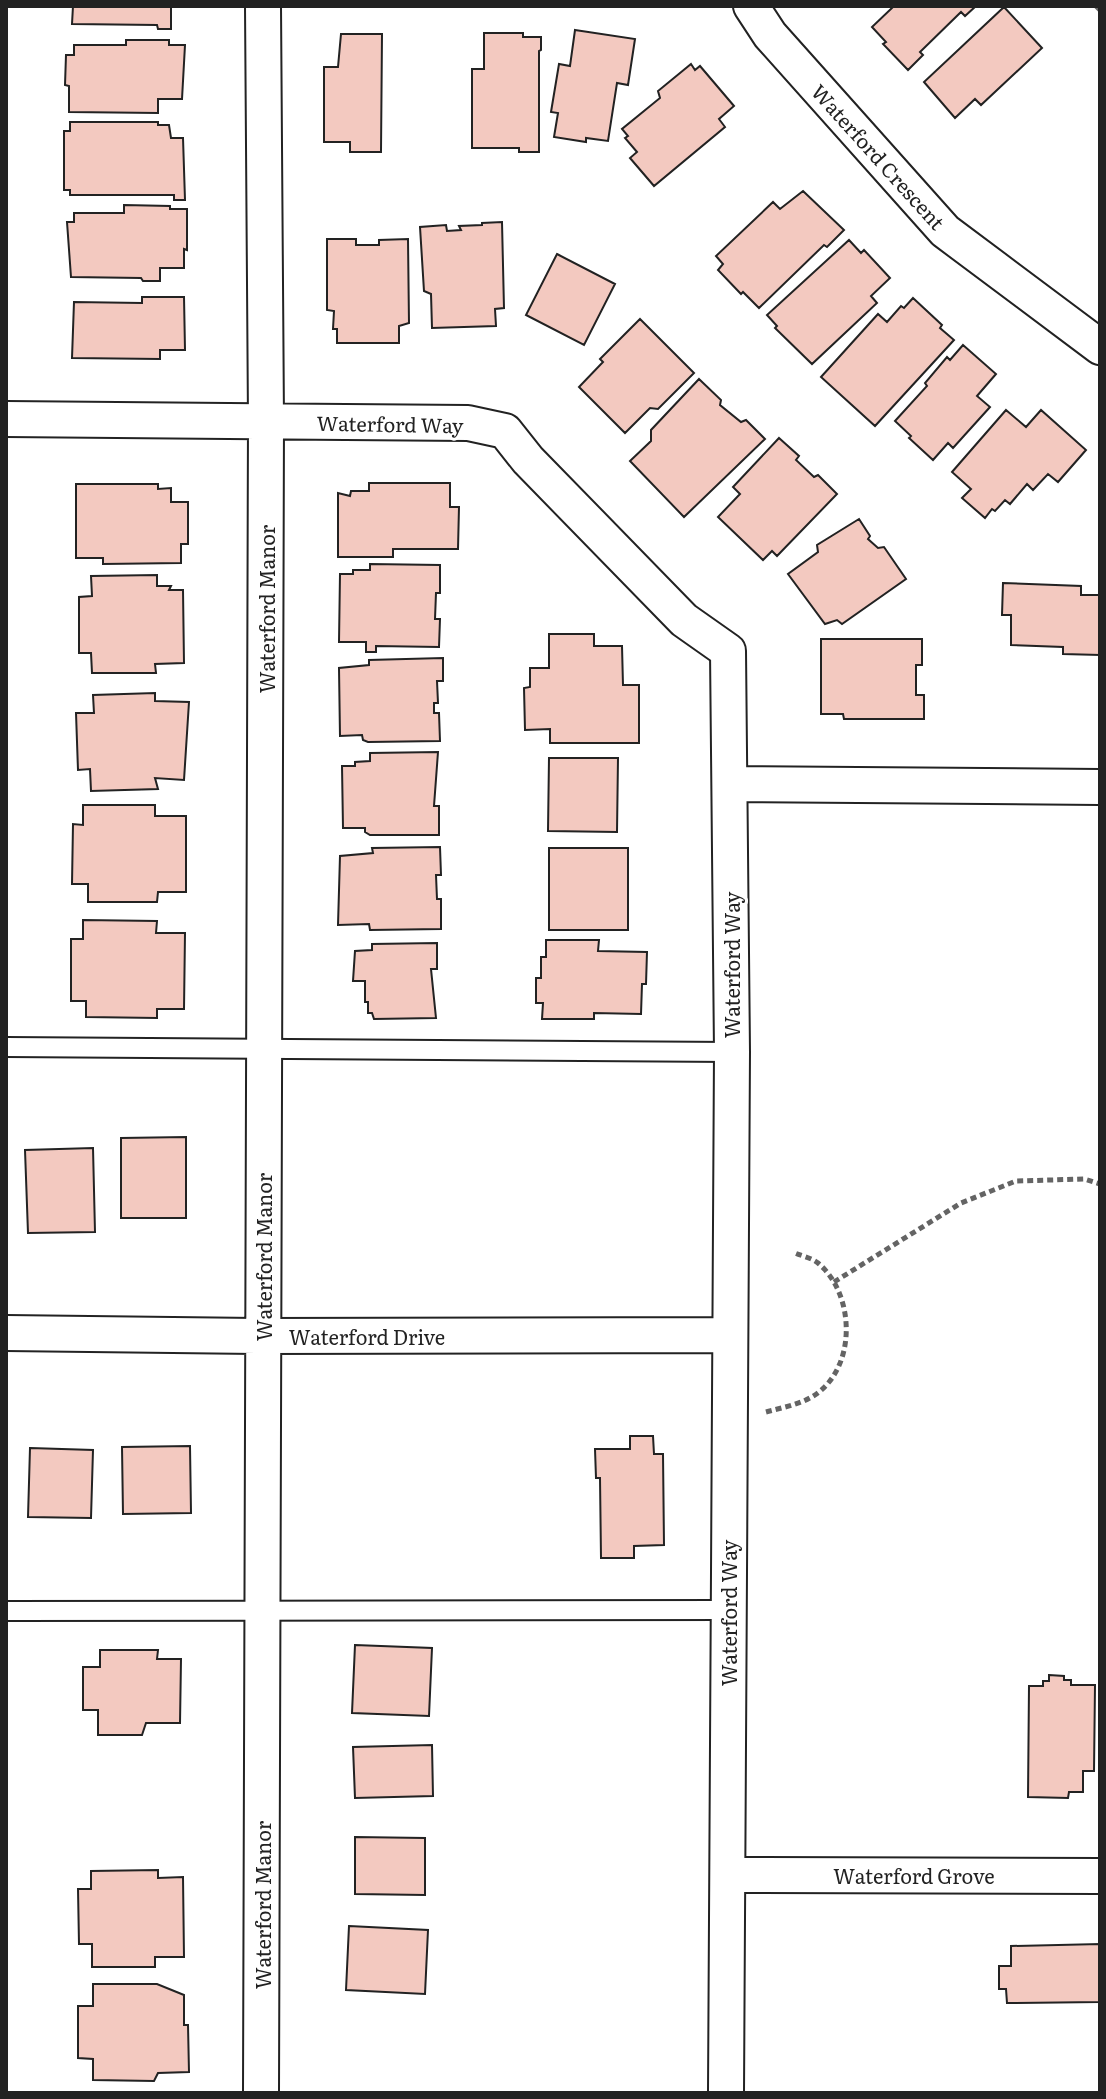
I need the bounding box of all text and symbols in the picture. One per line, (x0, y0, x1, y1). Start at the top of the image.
street label: Waterford Crescent (805, 76, 953, 236)
street label: Waterford Way (316, 407, 464, 439)
street label: Waterford Manor (251, 524, 281, 693)
street label: Waterford Way (716, 891, 746, 1038)
street label: Waterford Manor (248, 1172, 278, 1341)
street label: Waterford Drive (289, 1321, 445, 1351)
street label: Waterford Way (713, 1539, 743, 1686)
street label: Waterford Manor (247, 1820, 277, 1989)
street label: Waterford Grove (833, 1860, 995, 1890)

